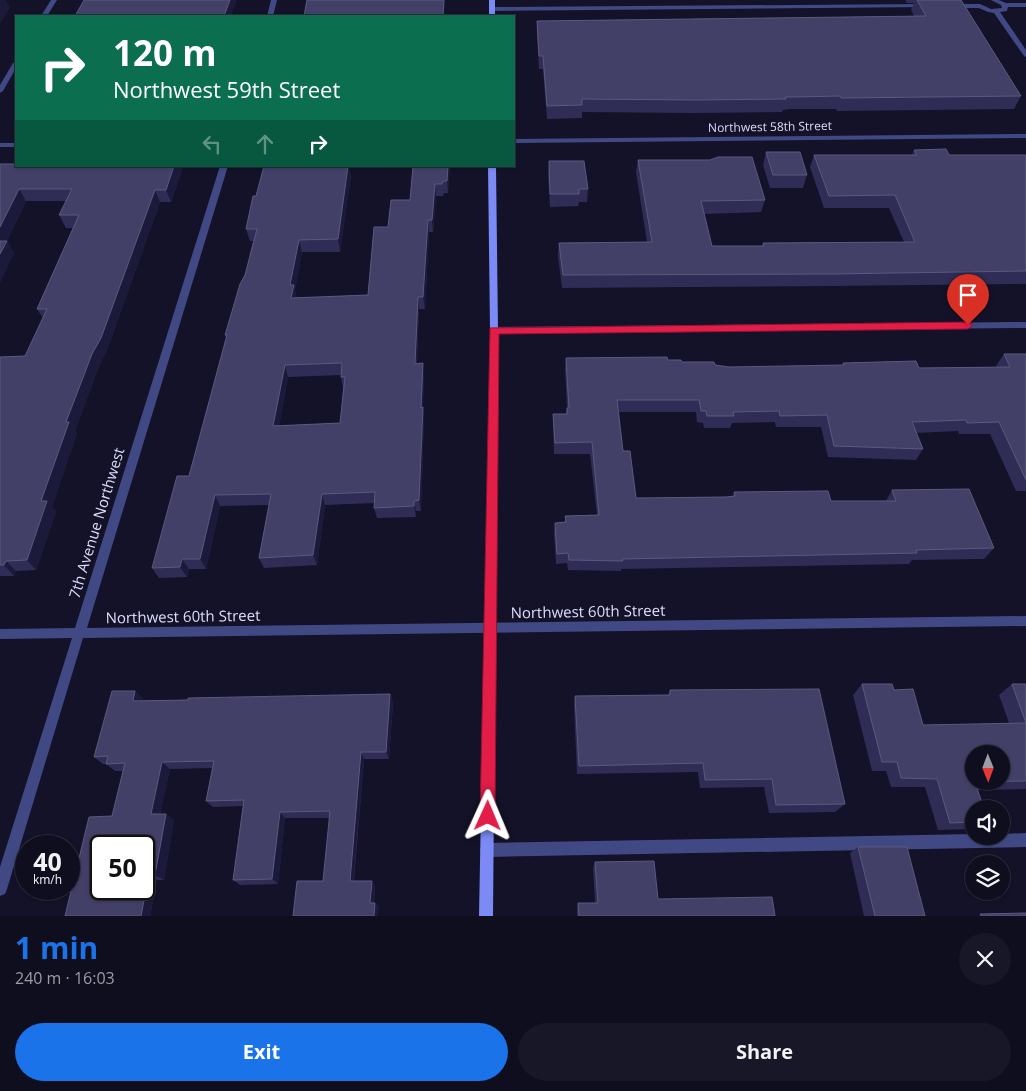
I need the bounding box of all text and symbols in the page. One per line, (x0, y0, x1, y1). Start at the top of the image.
text: 120 m (113, 29, 217, 76)
icon: right (30, 35, 95, 100)
text: Northwest 59th Street (113, 74, 340, 104)
street label: Northwest 58th Street (708, 117, 832, 136)
icon: left (198, 130, 226, 158)
icon: ahead (251, 130, 279, 158)
icon: right (304, 130, 332, 158)
pin (947, 274, 989, 325)
icon: arrive (954, 281, 982, 309)
street label: 7th Avenue Northwest (64, 445, 129, 601)
street label: Northwest 60th Street (510, 600, 666, 622)
street label: Northwest 60th Street (105, 605, 261, 627)
north arrow (965, 745, 1010, 790)
map controls (965, 745, 1010, 900)
position arrow (461, 789, 513, 841)
button: sound (965, 800, 1010, 845)
speed limit sign: 50 (90, 835, 155, 900)
text: 40 (33, 844, 62, 878)
button: layers (965, 855, 1010, 900)
text: km/h (33, 871, 62, 888)
text: 1 min (15, 927, 98, 968)
button: close (959, 933, 1011, 985)
text: 240 m · 16:03 (15, 967, 115, 989)
button: Exit (15, 1023, 508, 1081)
button: Share (518, 1023, 1011, 1081)

